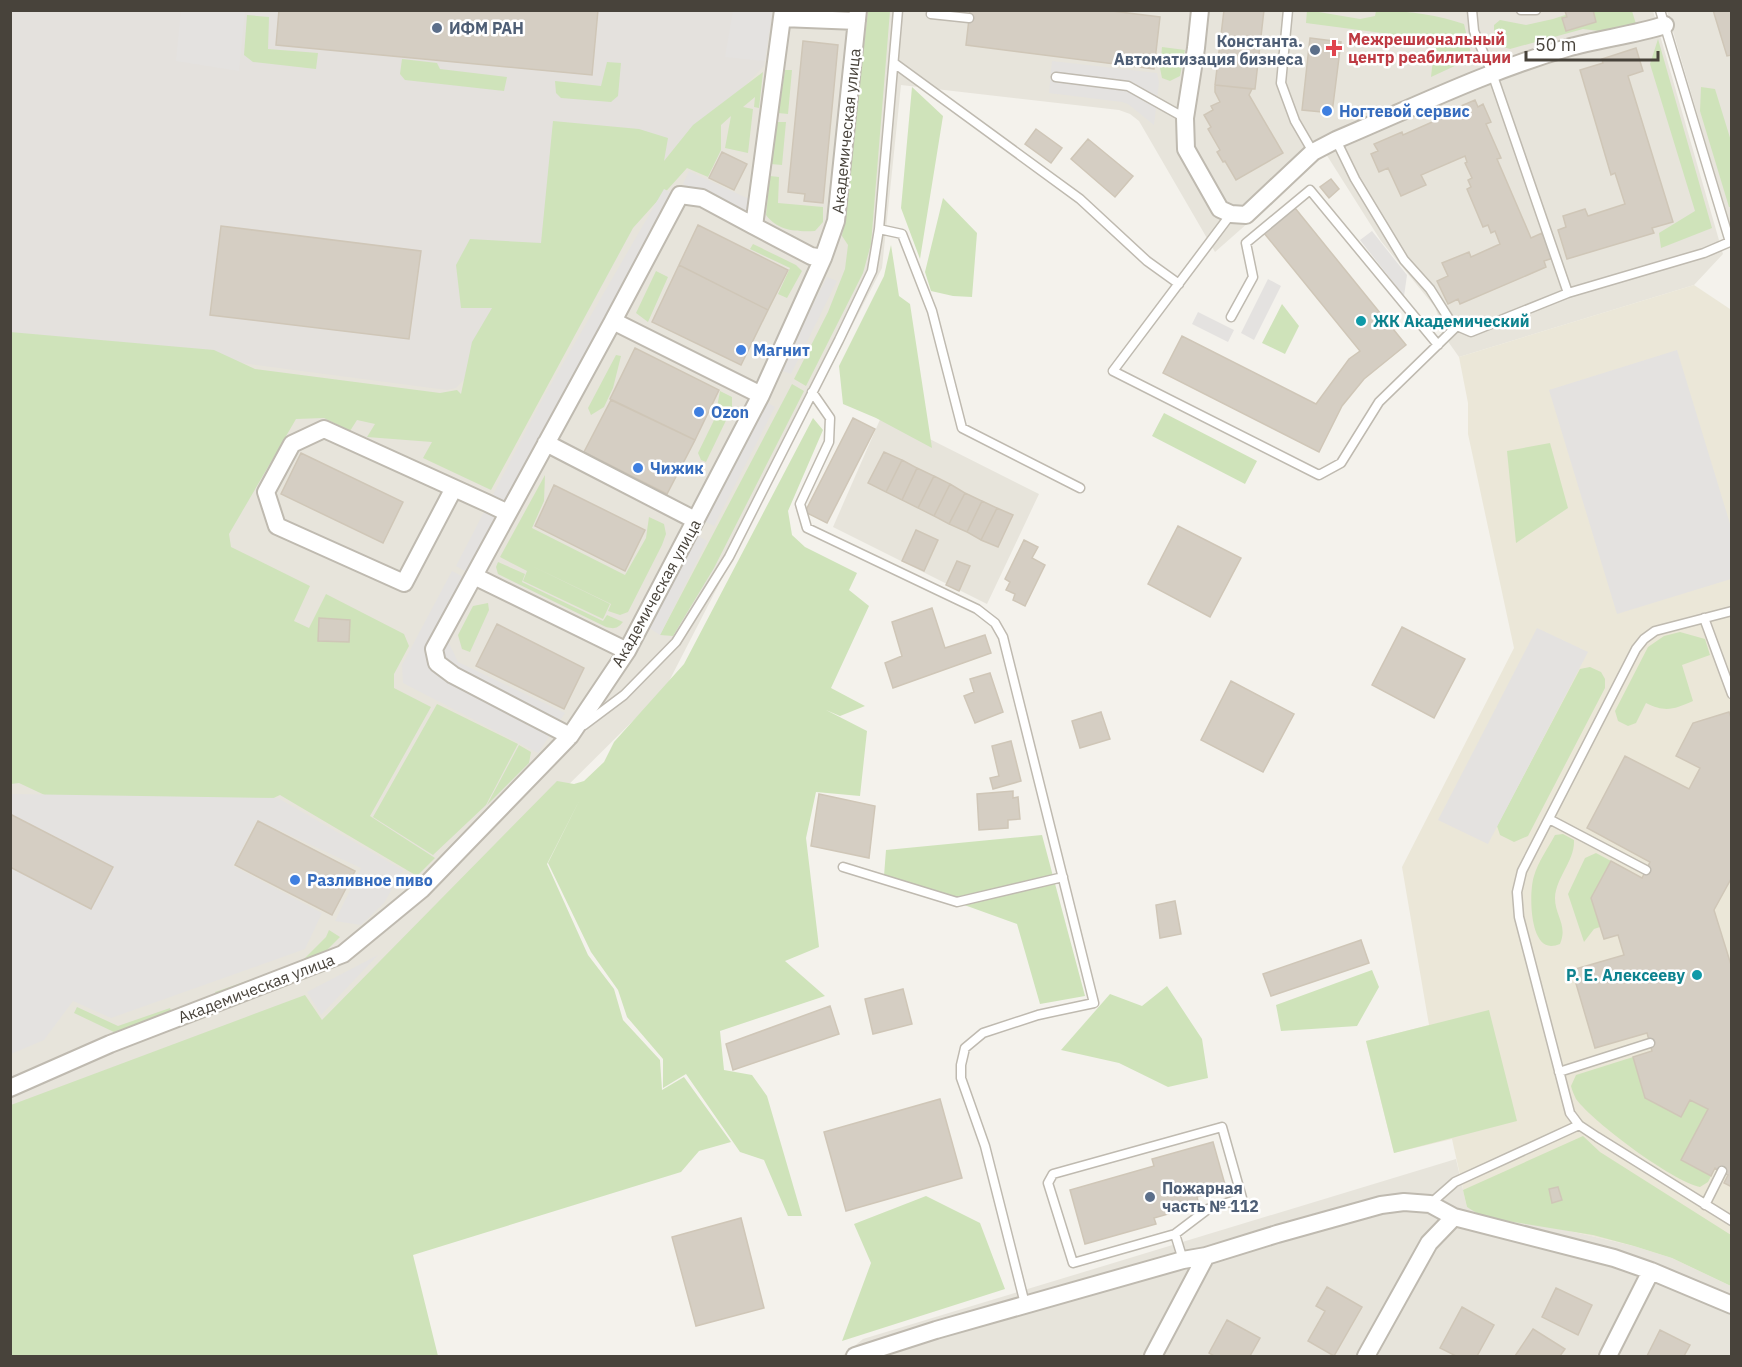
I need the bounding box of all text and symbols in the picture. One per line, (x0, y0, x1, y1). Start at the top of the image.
place label: ИФМ РАН (449, 18, 524, 38)
marker: ИФМ РАН (430, 21, 444, 35)
scale bar (1526, 24, 1658, 62)
place label: Межрешиональный центр реабилитации (1348, 29, 1511, 67)
place label: Константа. Автоматизация бизнеса (1114, 31, 1303, 69)
text: 50 m (1535, 33, 1577, 56)
marker: Межрешиональный центр реабилитации (1325, 39, 1343, 57)
marker: Константа. Автоматизация бизнеса (1308, 43, 1322, 57)
street label: Академическая улица (827, 47, 865, 215)
place label: Ногтевой сервис (1339, 101, 1470, 121)
marker: Ногтевой сервис (1320, 104, 1334, 118)
place label: ЖК Академический (1373, 311, 1530, 331)
marker: ЖК Академический (1354, 314, 1368, 328)
place label: Магнит (753, 340, 810, 360)
marker: Магнит (734, 343, 748, 357)
place label: Ozon (711, 402, 749, 422)
marker: Ozon (692, 405, 706, 419)
place label: Чижик (650, 458, 704, 478)
marker: Чижик (631, 461, 645, 475)
street label: Академическая улица (607, 515, 705, 670)
place label: Разливное пиво (307, 870, 433, 890)
marker: Разливное пиво (288, 873, 302, 887)
street label: Академическая улица (175, 949, 337, 1027)
place label: Р. Е. Алексееву (1566, 965, 1685, 985)
marker: Р. Е. Алексееву (1690, 968, 1704, 982)
place label: Пожарная часть № 112 (1162, 1178, 1259, 1216)
marker: Пожарная часть № 112 (1143, 1190, 1157, 1204)

